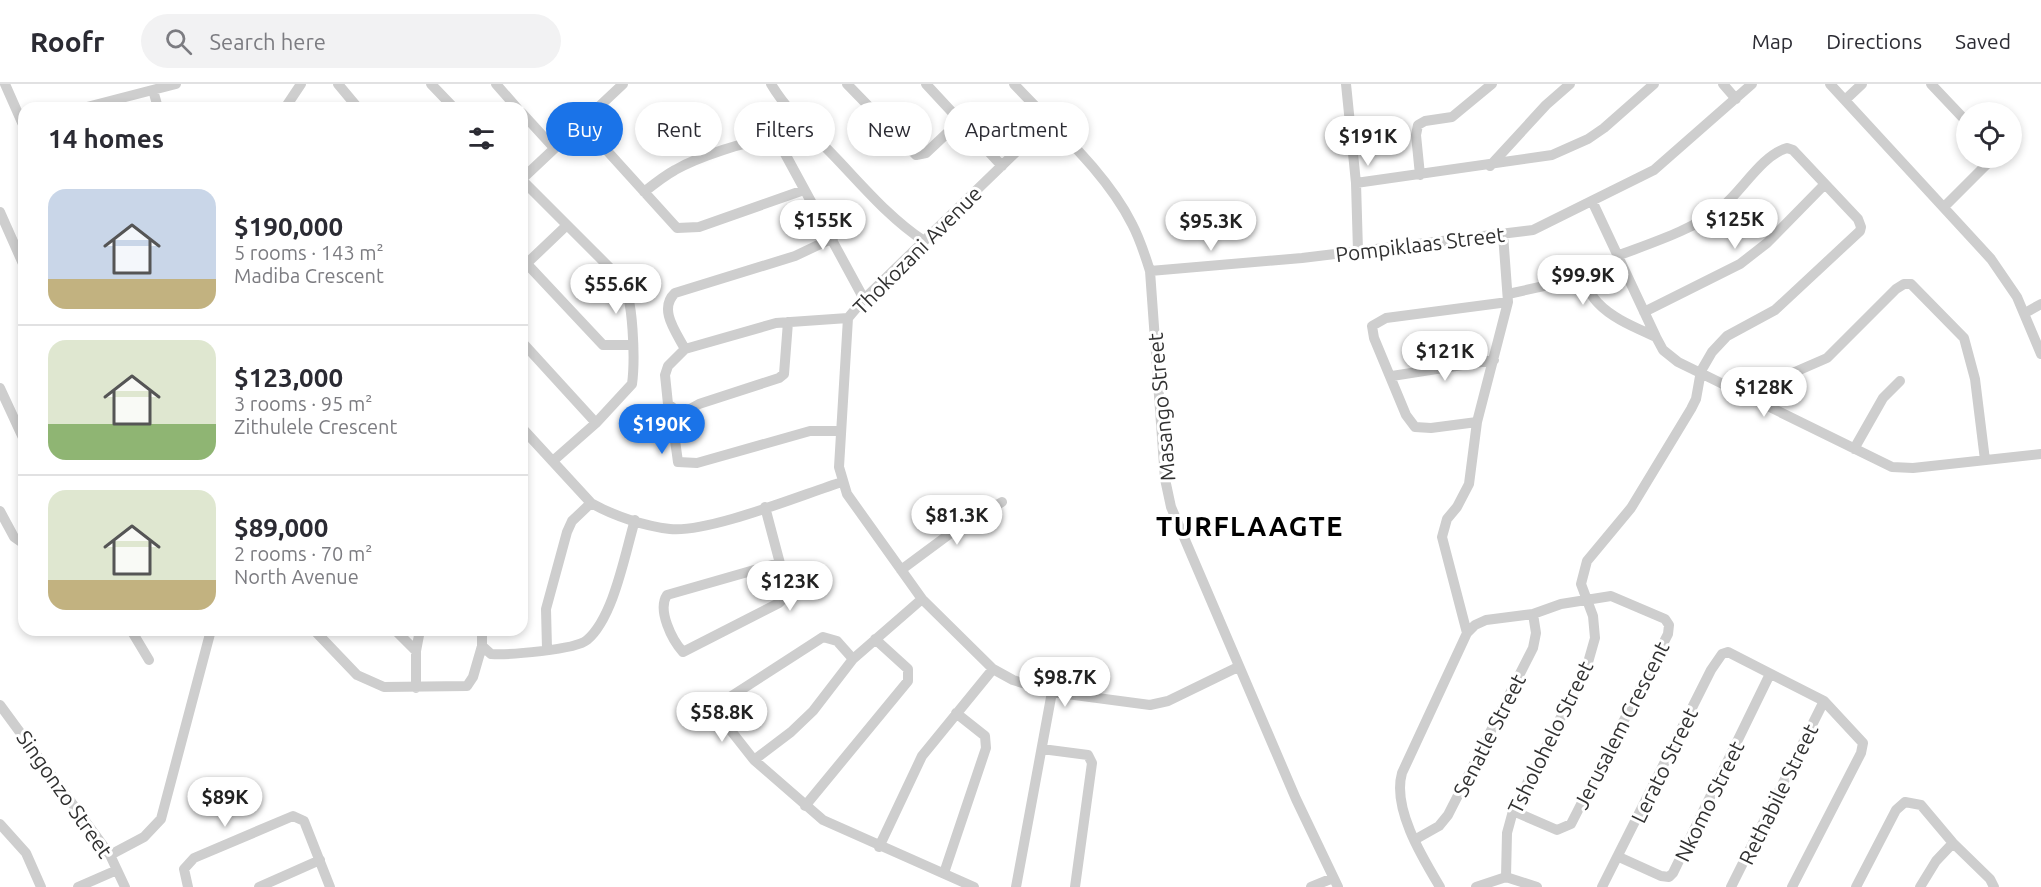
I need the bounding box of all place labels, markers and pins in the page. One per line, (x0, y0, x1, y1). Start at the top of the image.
pin: $191K (1326, 116, 1410, 167)
pin: $125K (1693, 199, 1777, 250)
pin: $155K (781, 200, 865, 251)
pin: $95.3K (1162, 201, 1260, 252)
pin: $99.9K (1534, 255, 1632, 306)
pin: $55.6K (567, 264, 665, 315)
pin: $121K (1403, 331, 1487, 382)
pin: $128K (1722, 367, 1806, 418)
pin: $190K (620, 404, 704, 455)
pin: $81.3K (908, 495, 1006, 546)
pin: $123K (748, 561, 832, 612)
pin: $98.7K (1016, 657, 1114, 708)
pin: $58.8K (673, 692, 771, 743)
pin: $89K (189, 777, 261, 828)

